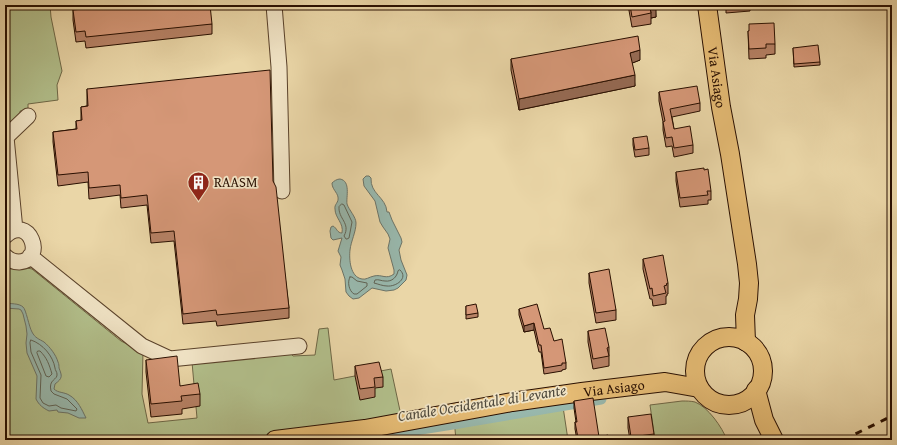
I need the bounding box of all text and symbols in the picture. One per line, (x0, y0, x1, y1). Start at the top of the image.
street label: Via Asiago (703, 45, 731, 109)
building icon: RAASM (185, 169, 211, 202)
place label: RAASM (214, 172, 257, 192)
street label: Via Asiago (582, 375, 646, 402)
water label: Canale Occidentale di Levante (396, 379, 567, 426)

